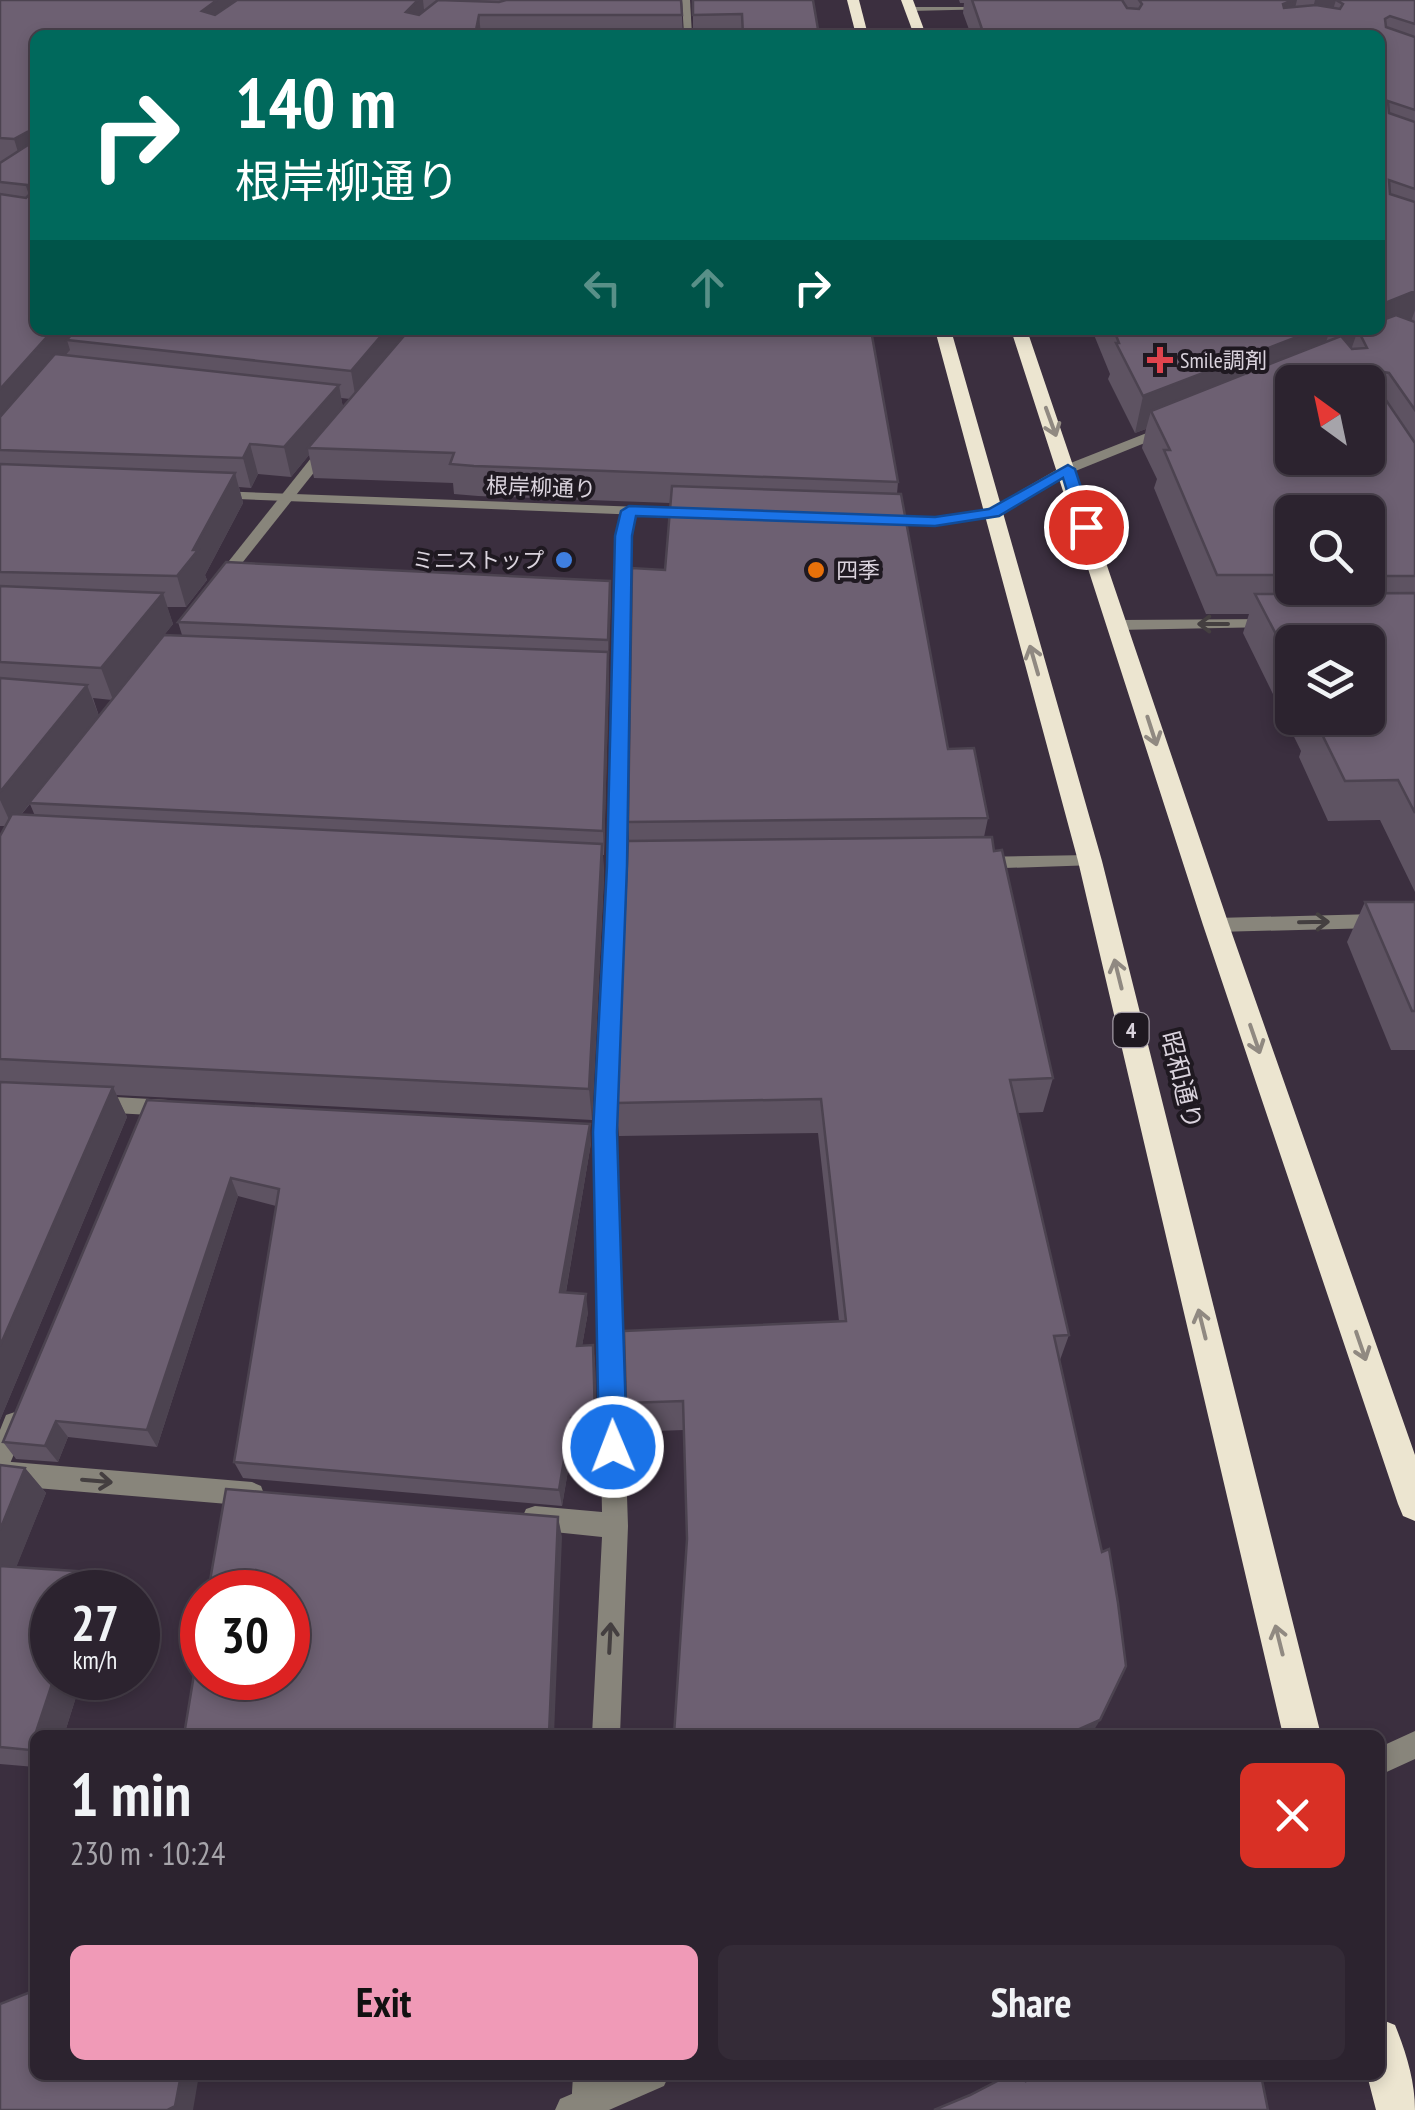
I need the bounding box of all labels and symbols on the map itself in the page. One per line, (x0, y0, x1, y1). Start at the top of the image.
place label: Smile調剤 (1180, 346, 1267, 374)
marker: Smile調剤 (1149, 349, 1171, 371)
north arrow (1275, 365, 1385, 475)
one-way arrow (1043, 406, 1061, 437)
street label: 根岸柳通り (486, 471, 596, 503)
pin (1044, 485, 1129, 570)
place label: ミニストップ (412, 546, 544, 574)
marker: ミニストップ (553, 549, 575, 571)
place label: 四季 (836, 556, 880, 584)
marker: 四季 (805, 559, 827, 581)
one-way arrow (1197, 615, 1229, 634)
one-way arrow (1024, 645, 1043, 677)
one-way arrow (1145, 715, 1163, 746)
one-way arrow (1297, 913, 1329, 932)
one-way arrow (1107, 959, 1126, 990)
road number: 4 (1114, 1013, 1148, 1047)
one-way arrow (1248, 1023, 1266, 1055)
street label: 昭和通り (1154, 1028, 1210, 1132)
one-way arrow (1192, 1309, 1210, 1341)
one-way arrow (1353, 1330, 1371, 1361)
position arrow (561, 1395, 665, 1499)
one-way arrow (81, 1471, 113, 1490)
speed limit sign: 30 (180, 1570, 310, 1700)
one-way arrow (601, 1622, 620, 1654)
one-way arrow (1269, 1625, 1287, 1657)

